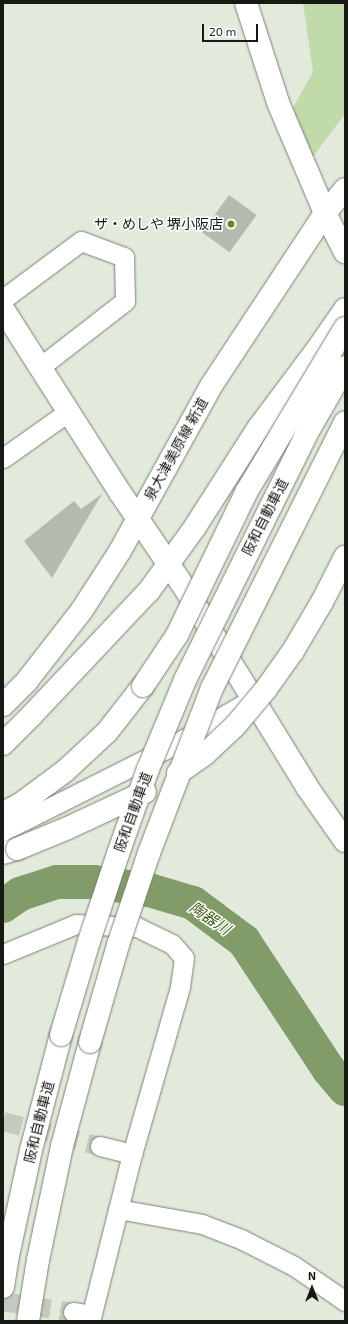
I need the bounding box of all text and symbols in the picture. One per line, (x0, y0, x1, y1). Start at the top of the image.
scale bar (204, 16, 260, 42)
text: 20 m (209, 24, 236, 38)
place label: ザ・めしや 堺小阪店 (94, 216, 223, 232)
marker: ザ・めしや 堺小阪店 (226, 219, 236, 229)
street label: 泉大津美原線 新道 (141, 395, 211, 503)
street label: 阪和自動車道 (238, 476, 292, 558)
street label: 阪和自動車道 (111, 770, 155, 854)
water label: 陶器川 (186, 898, 234, 938)
street label: 阪和自動車道 (21, 1079, 57, 1165)
north arrow (292, 1268, 332, 1308)
text: N (308, 1269, 316, 1282)

